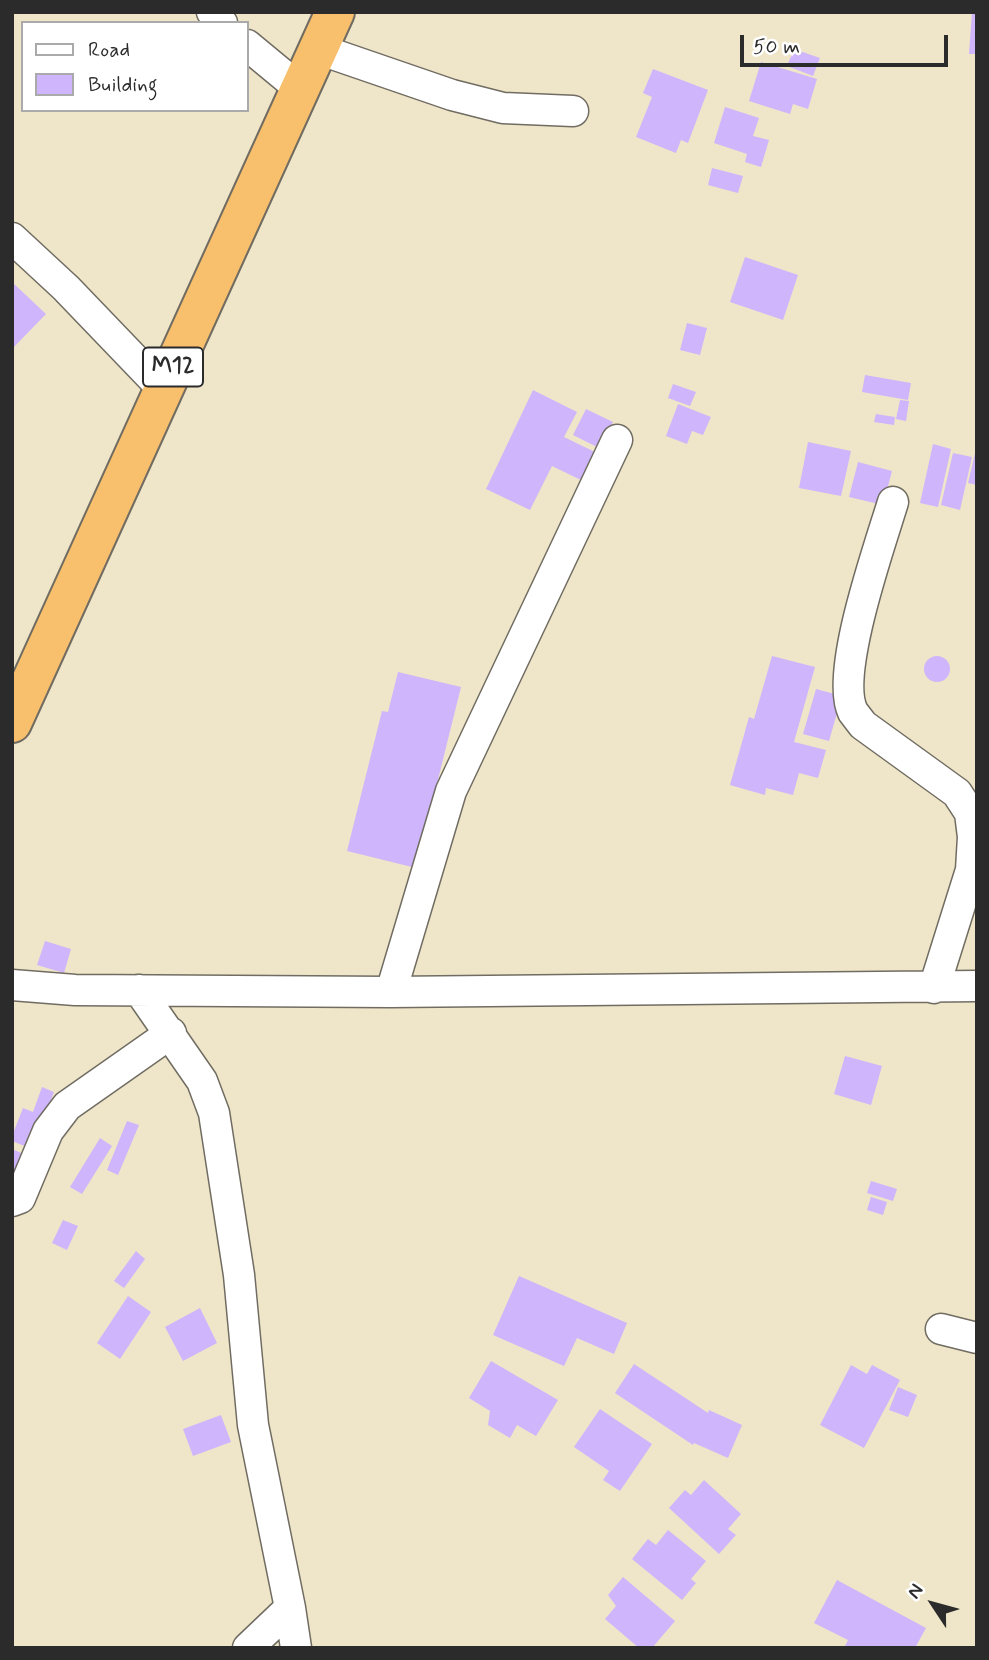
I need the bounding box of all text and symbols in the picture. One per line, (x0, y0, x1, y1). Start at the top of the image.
legend (21, 21, 248, 112)
scale bar (744, 21, 952, 65)
text: 50 m (753, 33, 800, 61)
text: Road (88, 36, 130, 64)
text: Building (88, 71, 158, 99)
road number: M12 (143, 348, 203, 386)
north arrow (898, 1569, 968, 1639)
text: N (902, 1579, 929, 1604)

